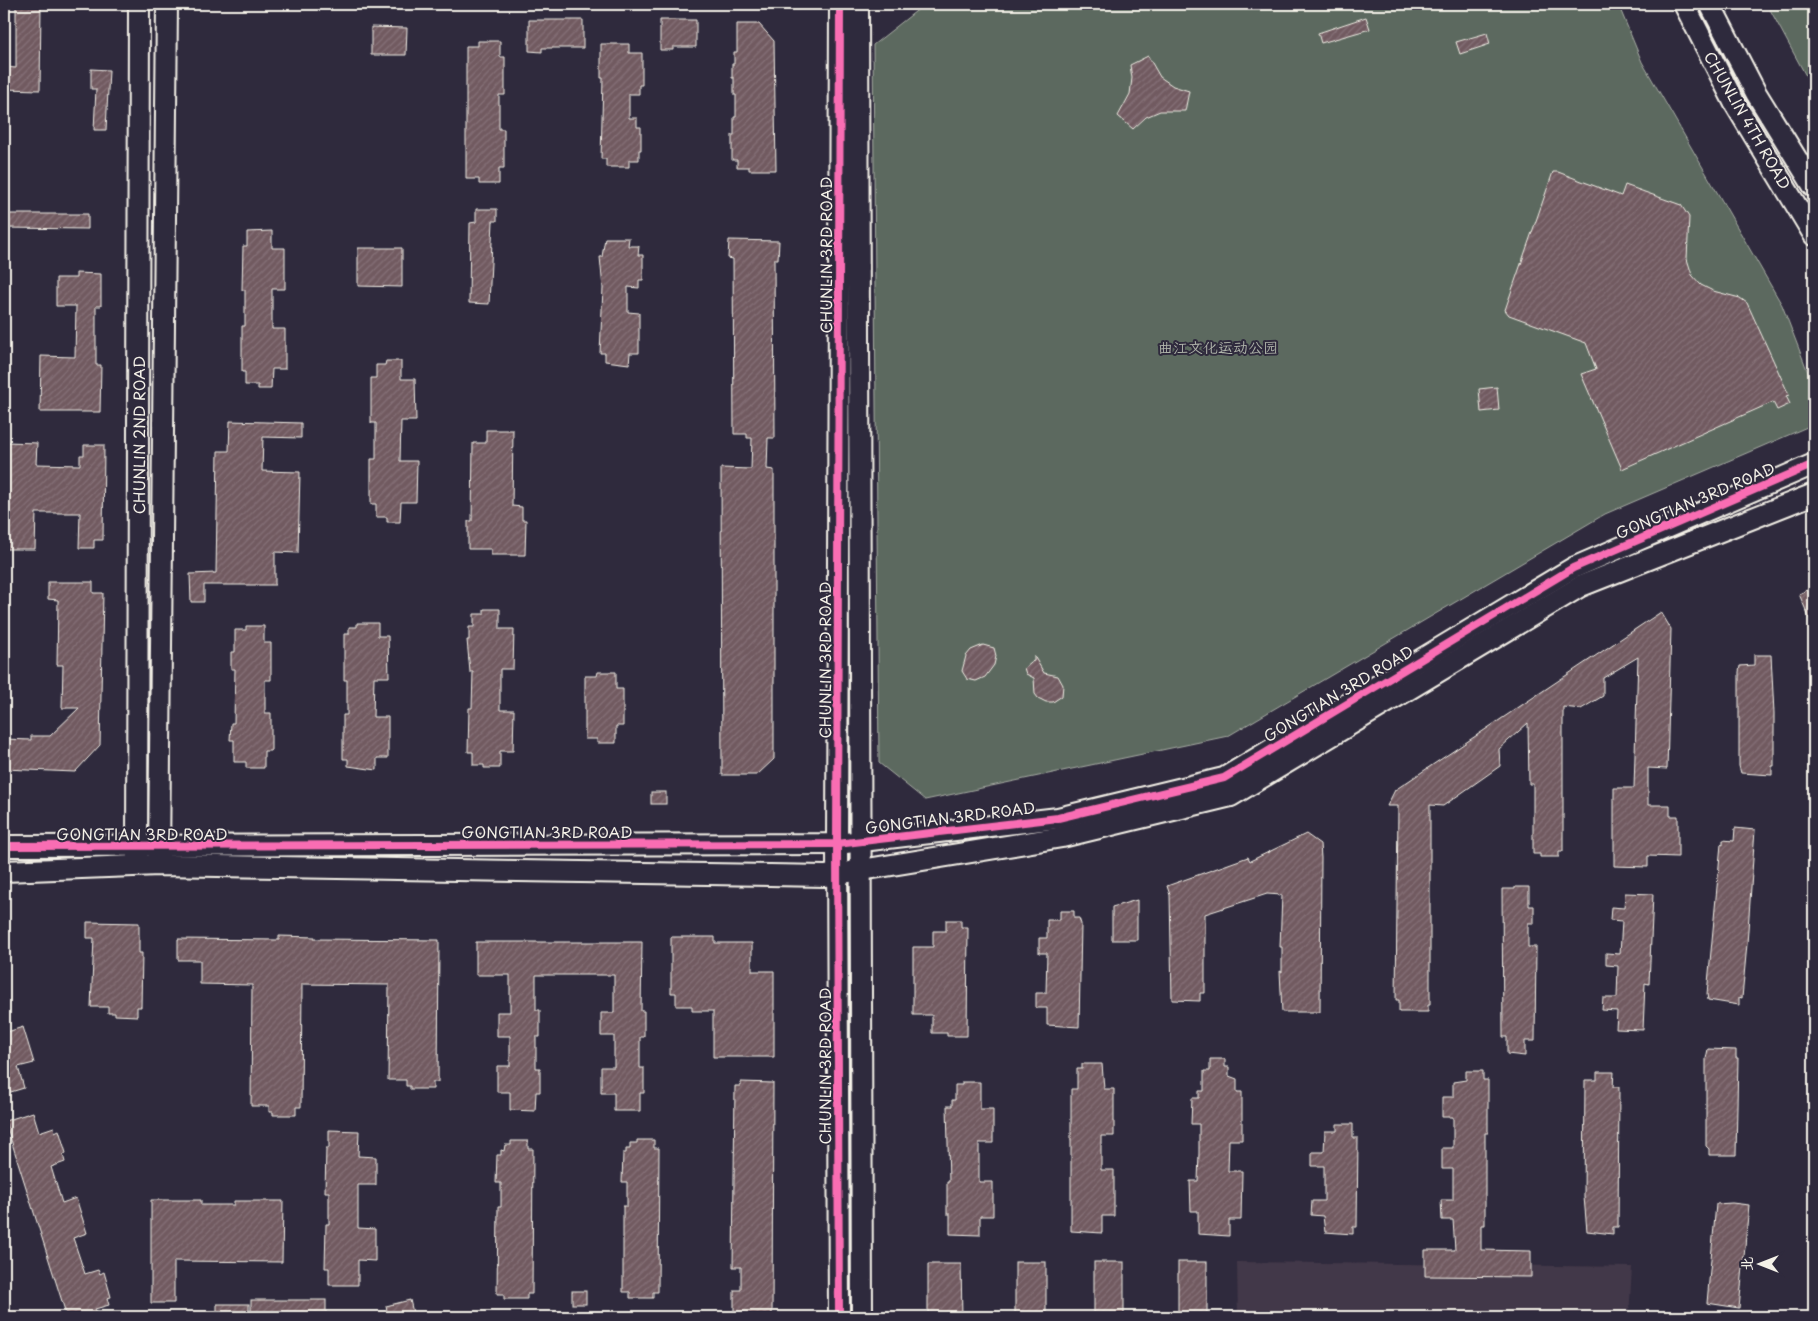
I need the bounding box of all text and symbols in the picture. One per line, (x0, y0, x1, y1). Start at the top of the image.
street label: CHUNLIN 4TH ROAD (1699, 47, 1797, 193)
street label: CHUNLIN 3RD ROAD (814, 176, 837, 334)
park label: 曲江文化运动公园 (1158, 335, 1278, 358)
street label: CHUNLIN 2ND ROAD (127, 356, 150, 514)
street label: GONGTIAN 3RD ROAD (1612, 456, 1778, 544)
street label: CHUNLIN 3RD ROAD (813, 581, 836, 739)
street label: GONGTIAN 3RD ROAD (1259, 639, 1417, 747)
street label: GONGTIAN 3RD ROAD (864, 795, 1036, 839)
street label: GONGTIAN 3RD ROAD (461, 820, 633, 843)
street label: GONGTIAN 3RD ROAD (56, 822, 228, 845)
street label: CHUNLIN 3RD ROAD (813, 987, 836, 1145)
north arrow (1736, 1238, 1786, 1288)
text: 北 (1736, 1257, 1757, 1271)

